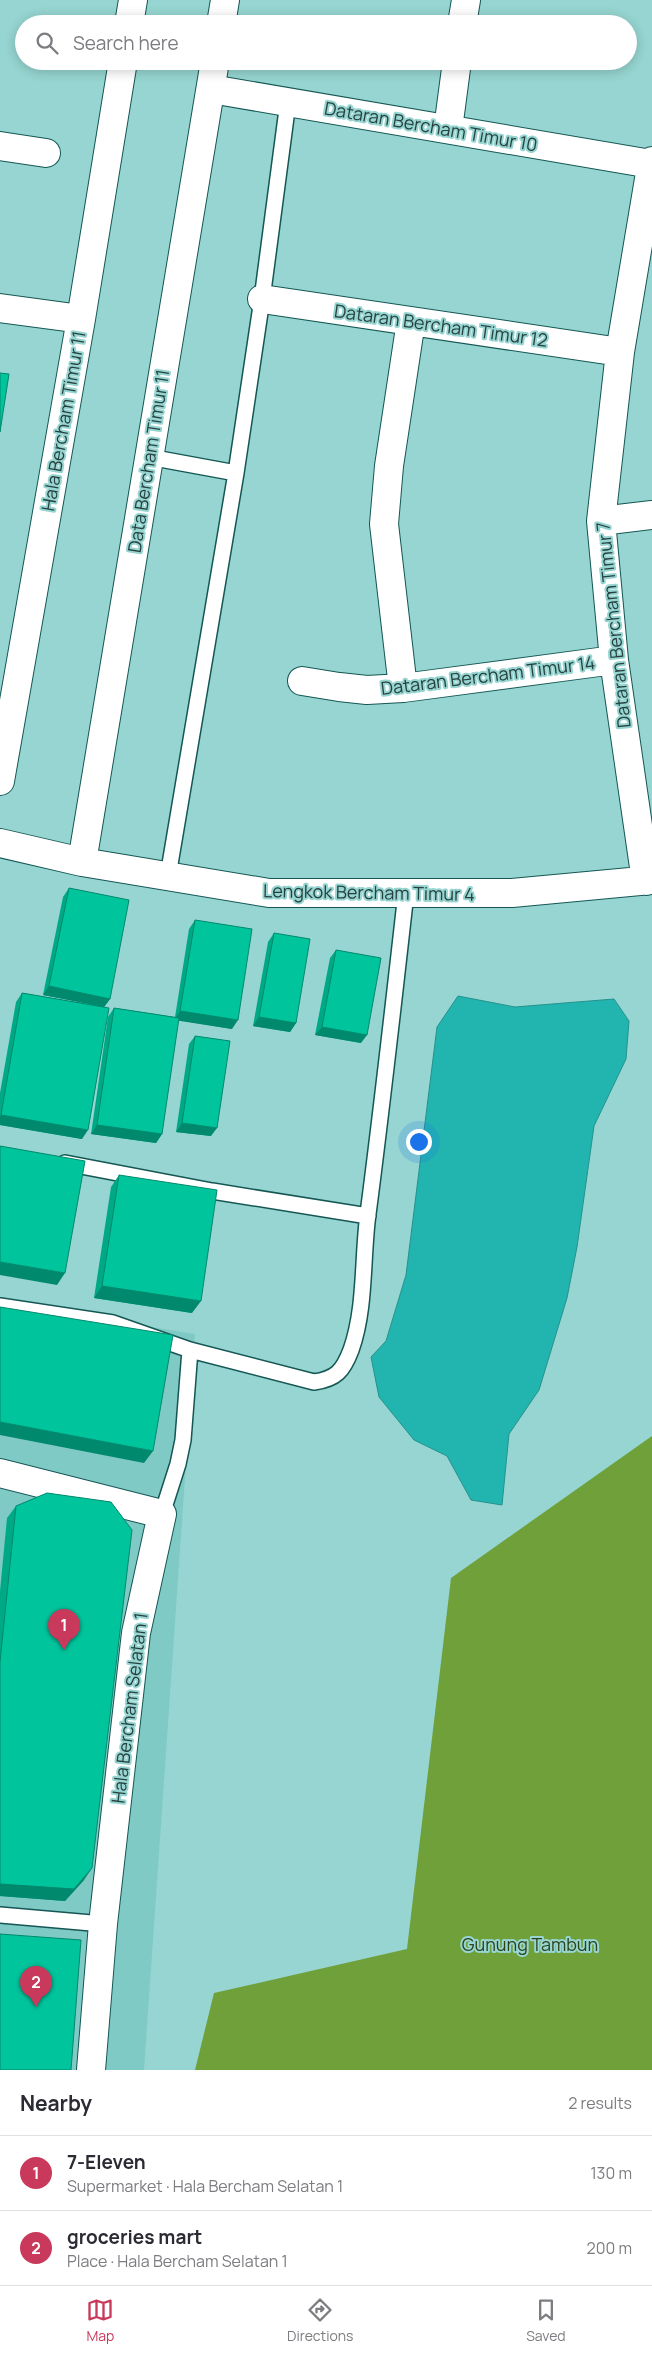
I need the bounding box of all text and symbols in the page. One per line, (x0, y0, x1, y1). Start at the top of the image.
search box (15, 15, 637, 70)
icon: search (33, 29, 61, 57)
text: Search here (73, 30, 179, 56)
street label: Dataran Bercham Timur 10 (323, 95, 539, 157)
street label: Dataran Bercham Timur 12 (333, 298, 549, 352)
street label: Hala Bercham Timur 11 (35, 329, 91, 513)
street label: Data Bercham Timur 11 (122, 368, 174, 554)
street label: Dataran Bercham Timur 7 (590, 521, 636, 729)
street label: Dataran Bercham Timur 14 (379, 650, 597, 700)
street label: Lengkok Bercham Timur 4 (263, 878, 475, 906)
your location (406, 1129, 432, 1155)
pin: 1 (48, 1609, 80, 1650)
street label: Hala Bercham Selatan 1 (105, 1611, 153, 1805)
park label: Gunung Tambun (462, 1932, 598, 1956)
pin: 2 (20, 1966, 52, 2007)
text: Nearby (20, 2089, 92, 2117)
text: 2 results (568, 2092, 632, 2114)
text: 7-Eleven (67, 2149, 146, 2175)
text: 1 (32, 2162, 40, 2184)
text: 130 m (590, 2162, 632, 2184)
text: Supermarket · Hala Bercham Selatan 1 (67, 2175, 343, 2197)
text: groceries mart (67, 2224, 202, 2250)
text: 2 (31, 2237, 41, 2259)
text: 200 m (587, 2237, 632, 2259)
text: Place · Hala Bercham Selatan 1 (67, 2250, 288, 2272)
tab: Map (86, 2296, 114, 2345)
tab: Directions (287, 2296, 353, 2345)
tab: Saved (526, 2296, 566, 2345)

